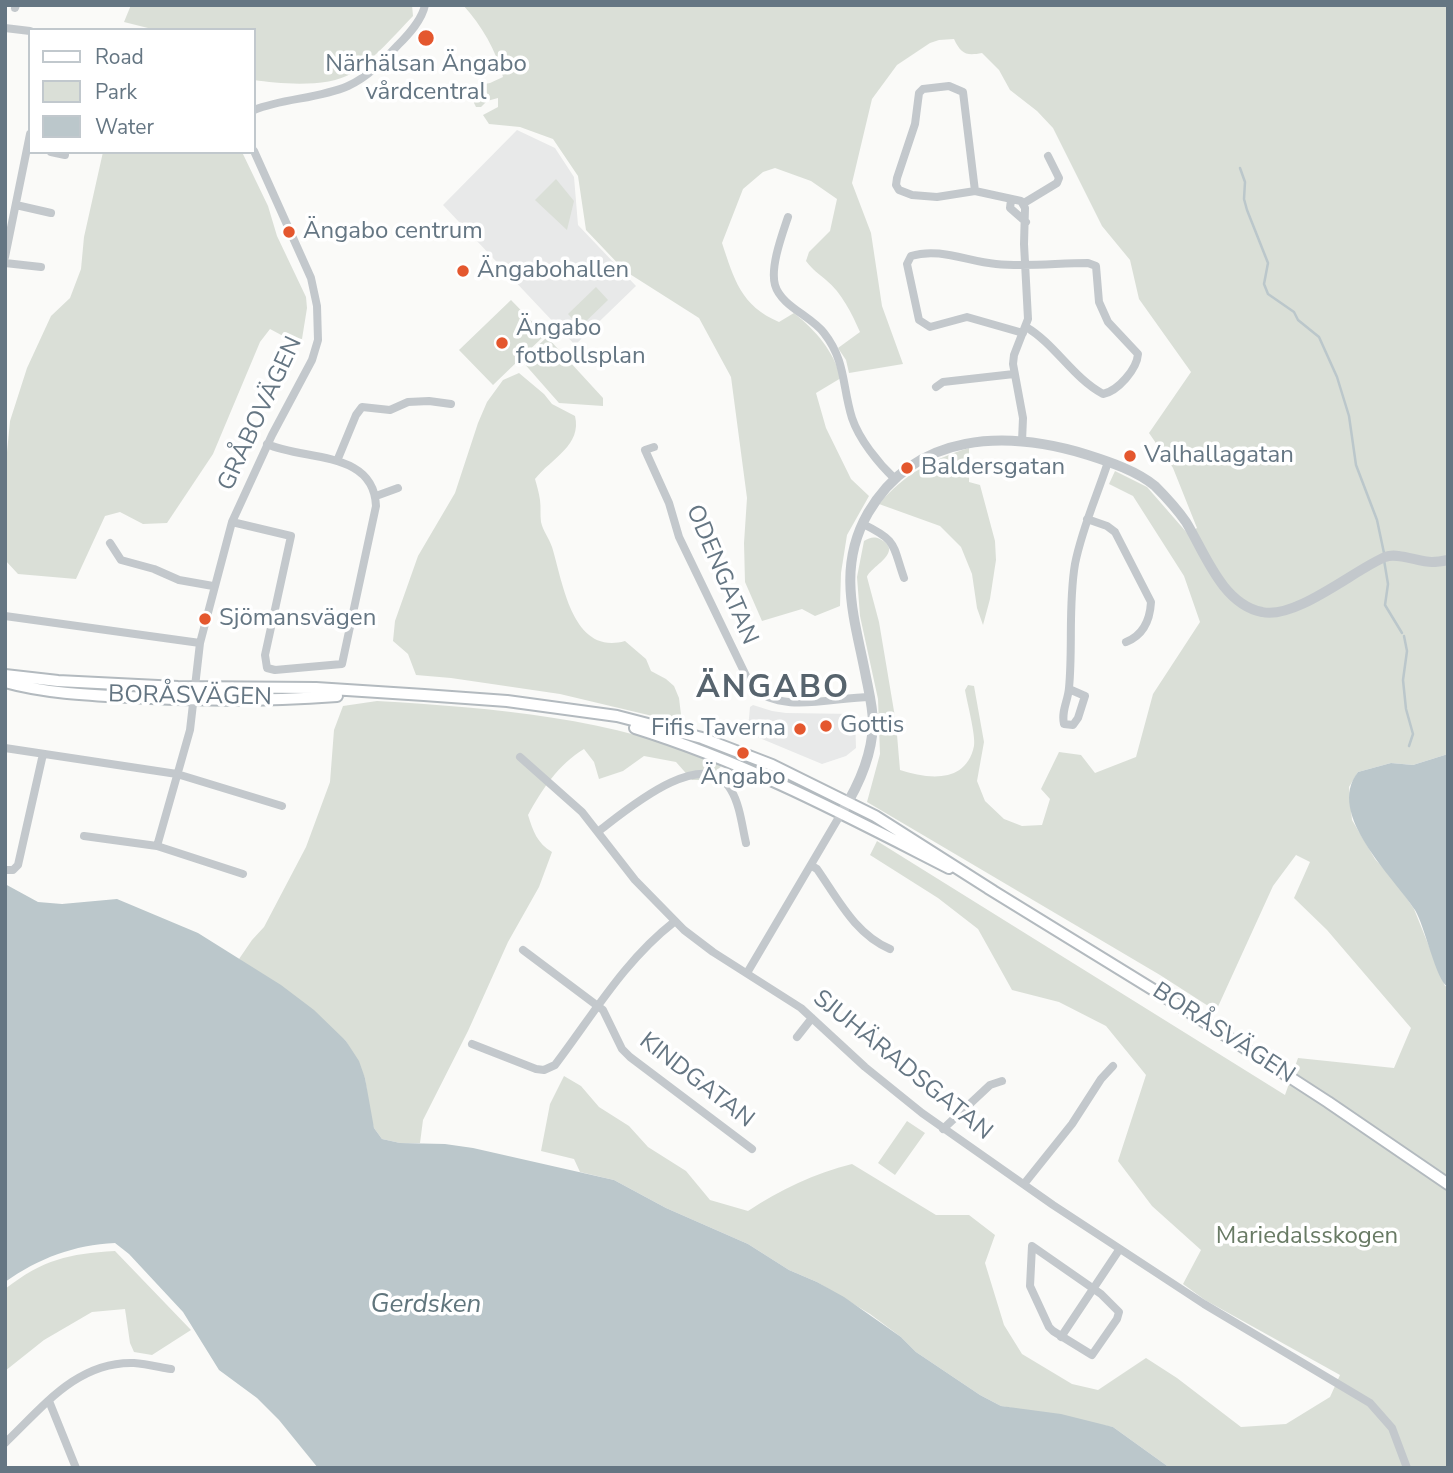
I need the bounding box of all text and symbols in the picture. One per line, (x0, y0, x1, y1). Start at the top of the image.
legend (28, 28, 256, 154)
marker: Närhälsan Ängabo vårdcentral (416, 28, 436, 48)
text: Road (95, 43, 144, 71)
place label: Närhälsan Ängabo vårdcentral (325, 51, 527, 107)
text: Park (95, 78, 137, 106)
text: Water (95, 113, 154, 141)
place label: Ängabo centrum (303, 218, 483, 246)
marker: Ängabo centrum (281, 224, 297, 240)
place label: Ängabohallen (477, 257, 629, 285)
marker: Ängabohallen (455, 263, 471, 279)
place label: Ängabo fotbollsplan (516, 315, 646, 371)
street label: GRÅBOVÄGEN (213, 332, 309, 496)
marker: Ängabo fotbollsplan (494, 335, 510, 351)
place label: Valhallagatan (1144, 442, 1294, 470)
marker: Valhallagatan (1122, 448, 1138, 464)
place label: Baldersgatan (921, 454, 1065, 482)
marker: Baldersgatan (899, 460, 915, 476)
street label: ODENGATAN (679, 501, 763, 649)
place label: Sjömansvägen (219, 605, 376, 633)
marker: Sjömansvägen (197, 611, 213, 627)
district label: ÄNGABO (697, 670, 849, 708)
street label: BORÅSVÄGEN (108, 681, 272, 713)
place label: Gottis (840, 712, 904, 740)
place label: Fifis Taverna (651, 715, 786, 743)
marker: Gottis (818, 718, 834, 734)
marker: Fifis Taverna (792, 721, 808, 737)
marker: Ängabo (735, 745, 751, 761)
place label: Ängabo (700, 764, 786, 792)
street label: BORÅSVÄGEN (1146, 977, 1300, 1091)
street label: SJUHÄRADSGATAN (807, 985, 997, 1147)
street label: KINDGATAN (633, 1027, 759, 1135)
park label: Mariedalsskogen (1216, 1223, 1398, 1251)
water label: Gerdsken (371, 1290, 481, 1322)

